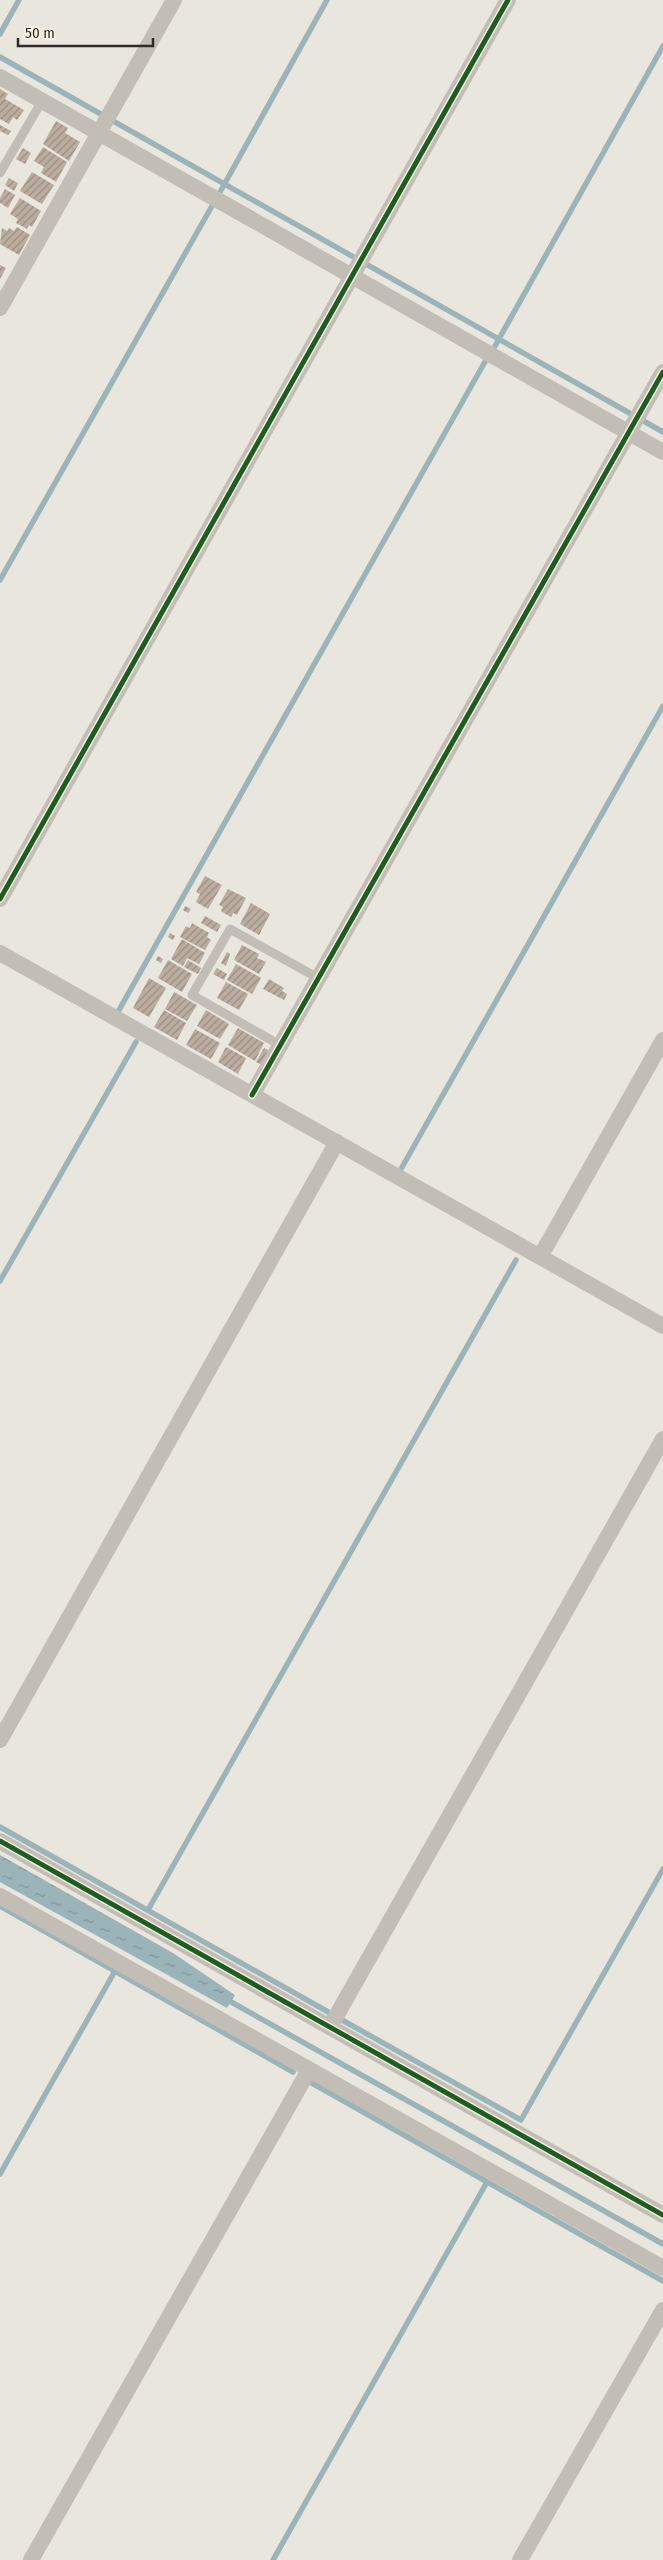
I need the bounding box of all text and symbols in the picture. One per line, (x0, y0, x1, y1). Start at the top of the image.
scale bar (18, 15, 152, 47)
text: 50 m (25, 24, 55, 42)

